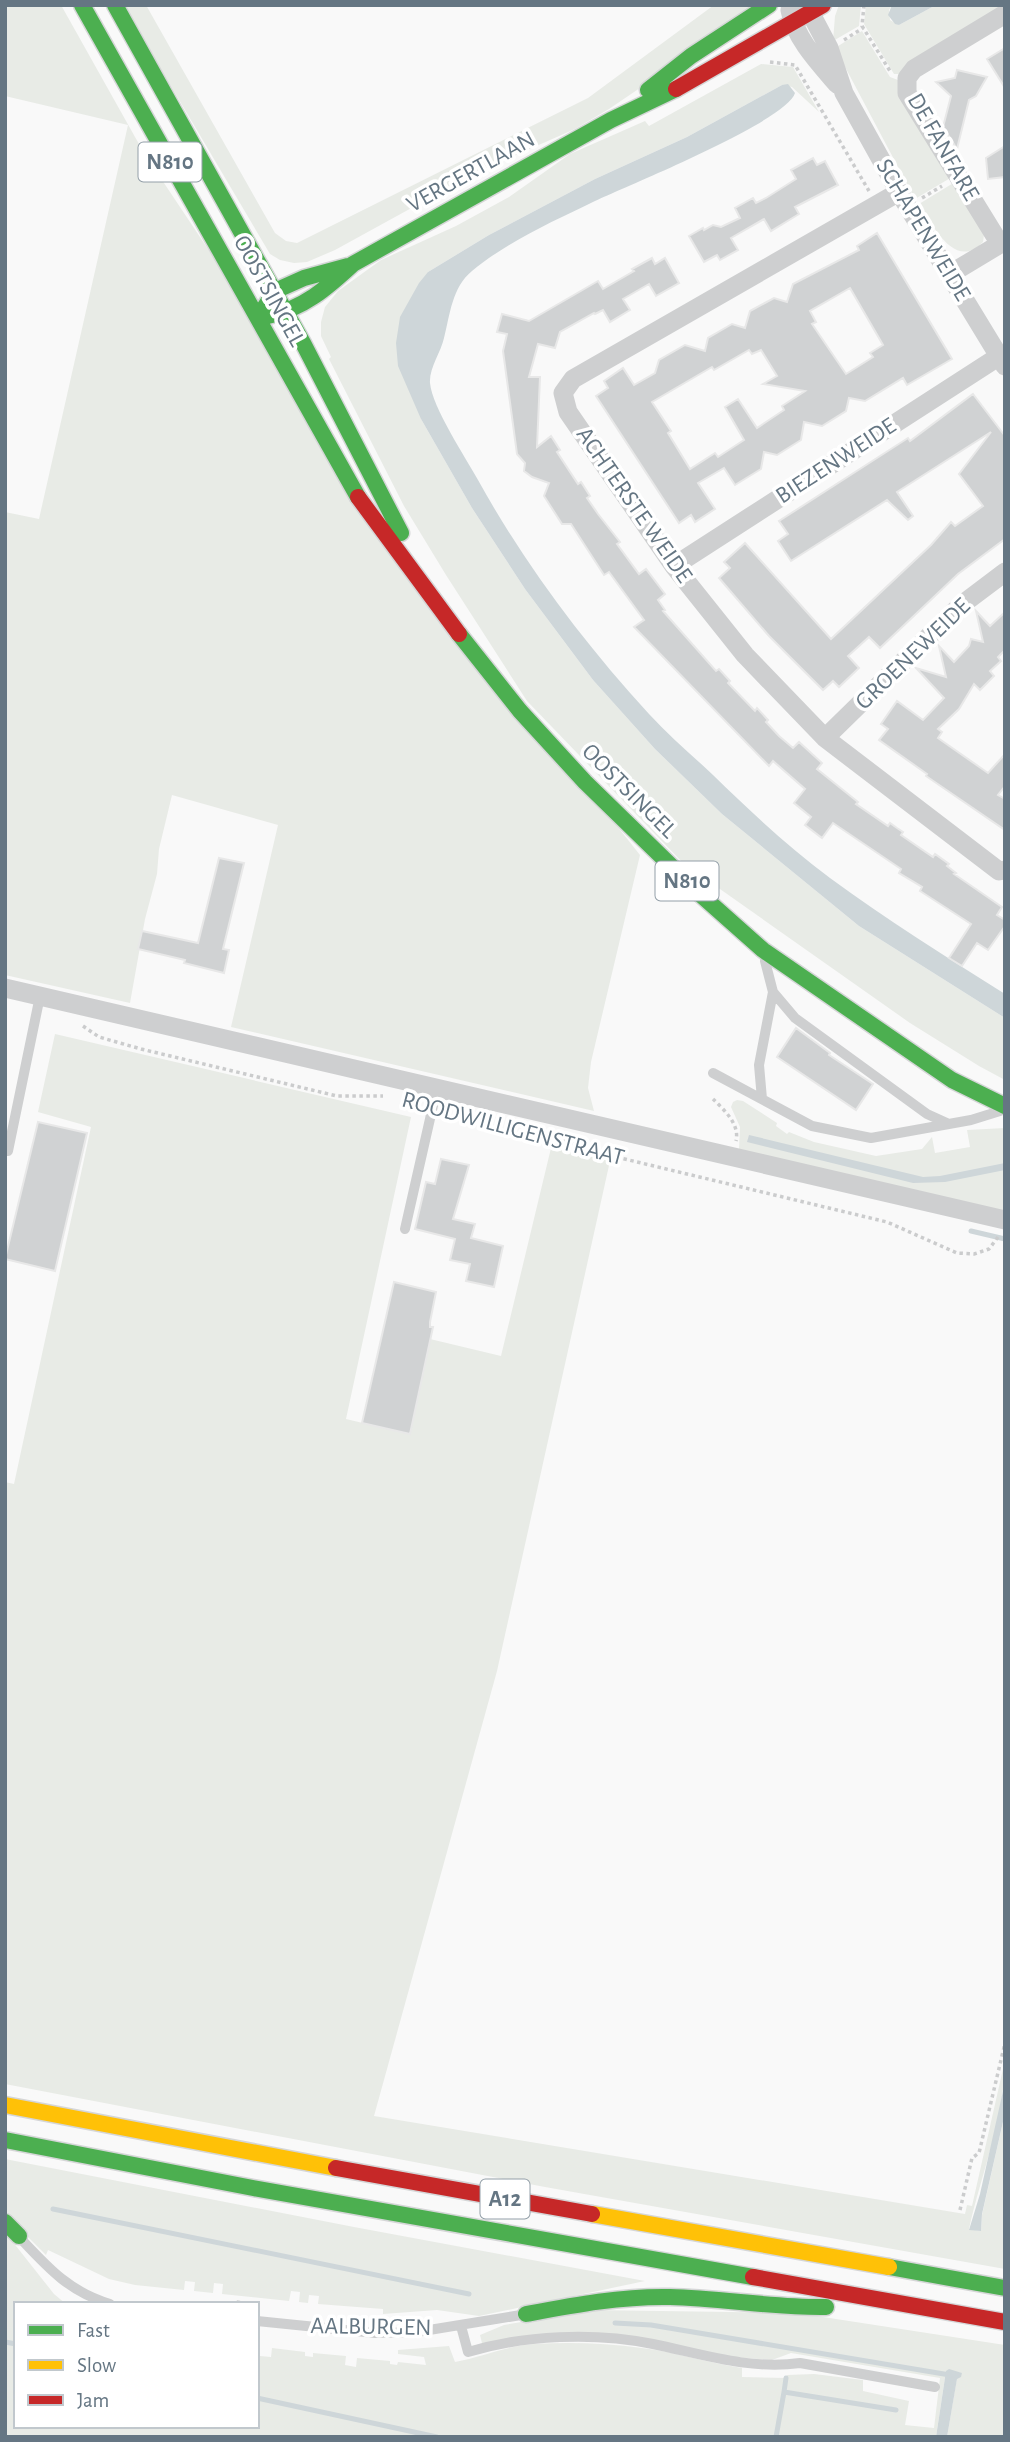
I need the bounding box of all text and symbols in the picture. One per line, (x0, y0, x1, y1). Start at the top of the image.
street label: DE FANFARE (903, 89, 984, 205)
street label: VERGERTLAAN (403, 127, 539, 217)
road number: N810 (138, 142, 202, 182)
street label: SCHAPENWEIDE (871, 155, 975, 305)
street label: OOSTSINGEL (229, 232, 309, 350)
street label: BIEZENWEIDE (772, 413, 901, 509)
street label: ACHTERSTE WEIDE (572, 423, 697, 587)
street label: GROENEWEIDE (851, 593, 975, 714)
street label: OOSTSINGEL (577, 739, 681, 843)
road number: N810 (656, 862, 718, 900)
street label: ROODWILLIGENSTRAAT (399, 1088, 627, 1170)
road number: A12 (480, 2180, 530, 2218)
legend (14, 2302, 259, 2428)
street label: AALBURGEN (310, 2314, 432, 2340)
text: Fast (77, 2320, 110, 2341)
text: Slow (77, 2355, 116, 2376)
text: Jam (77, 2390, 109, 2411)

